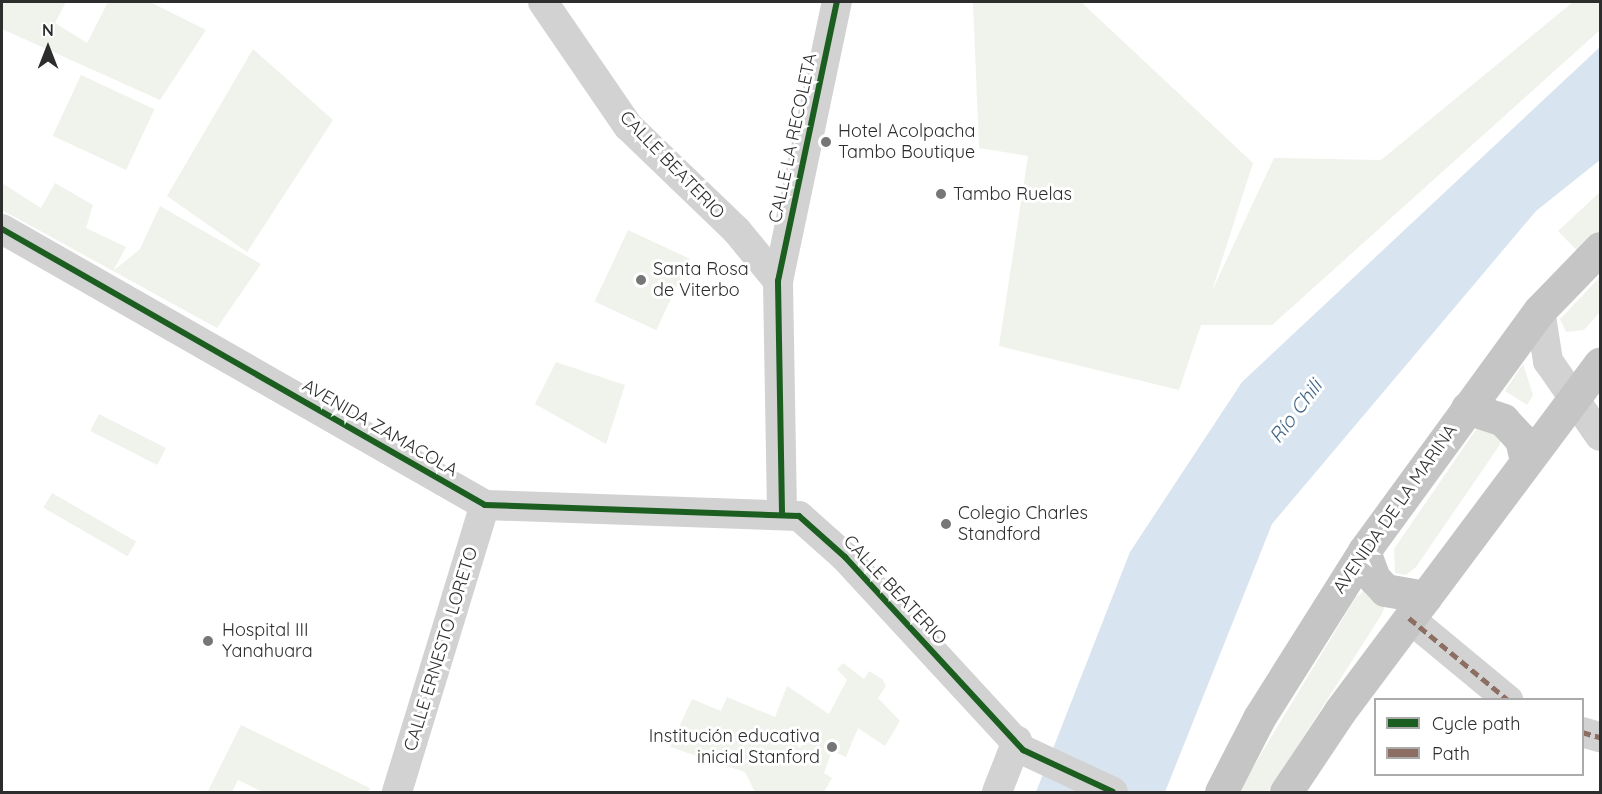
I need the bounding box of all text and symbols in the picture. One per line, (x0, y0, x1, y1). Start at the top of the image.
north arrow (18, 18, 78, 78)
text: N (42, 20, 54, 40)
street label: CALLE LA RECOLETA (764, 51, 822, 225)
street label: CALLE BEATERIO (615, 106, 729, 224)
place label: Hotel Acolpacha Tambo Boutique (838, 121, 975, 164)
marker: Hotel Acolpacha Tambo Boutique (819, 135, 833, 149)
place label: Tambo Ruelas (953, 183, 1072, 205)
marker: Tambo Ruelas (934, 187, 948, 201)
place label: Santa Rosa de Viterbo (653, 259, 749, 302)
marker: Santa Rosa de Viterbo (634, 273, 648, 287)
street label: AVENIDA ZAMACOLA (299, 375, 461, 481)
water label: Río Chili (1264, 375, 1326, 447)
street label: AVENIDA DE LA MARINA (1328, 420, 1462, 598)
place label: Colegio Charles Standford (958, 503, 1088, 546)
marker: Colegio Charles Standford (939, 517, 953, 531)
street label: CALLE BEATERIO (839, 531, 951, 649)
street label: CALLE ERNESTO LORETO (400, 544, 482, 754)
place label: Hospital III Yanahuara (222, 620, 313, 662)
marker: Hospital III Yanahuara (199, 632, 217, 650)
legend (1374, 698, 1584, 776)
text: Cycle path (1432, 712, 1520, 735)
place label: Institución educativa inicial Stanford (649, 726, 820, 768)
marker: Institución educativa inicial Stanford (825, 740, 839, 754)
text: Path (1432, 742, 1470, 765)

